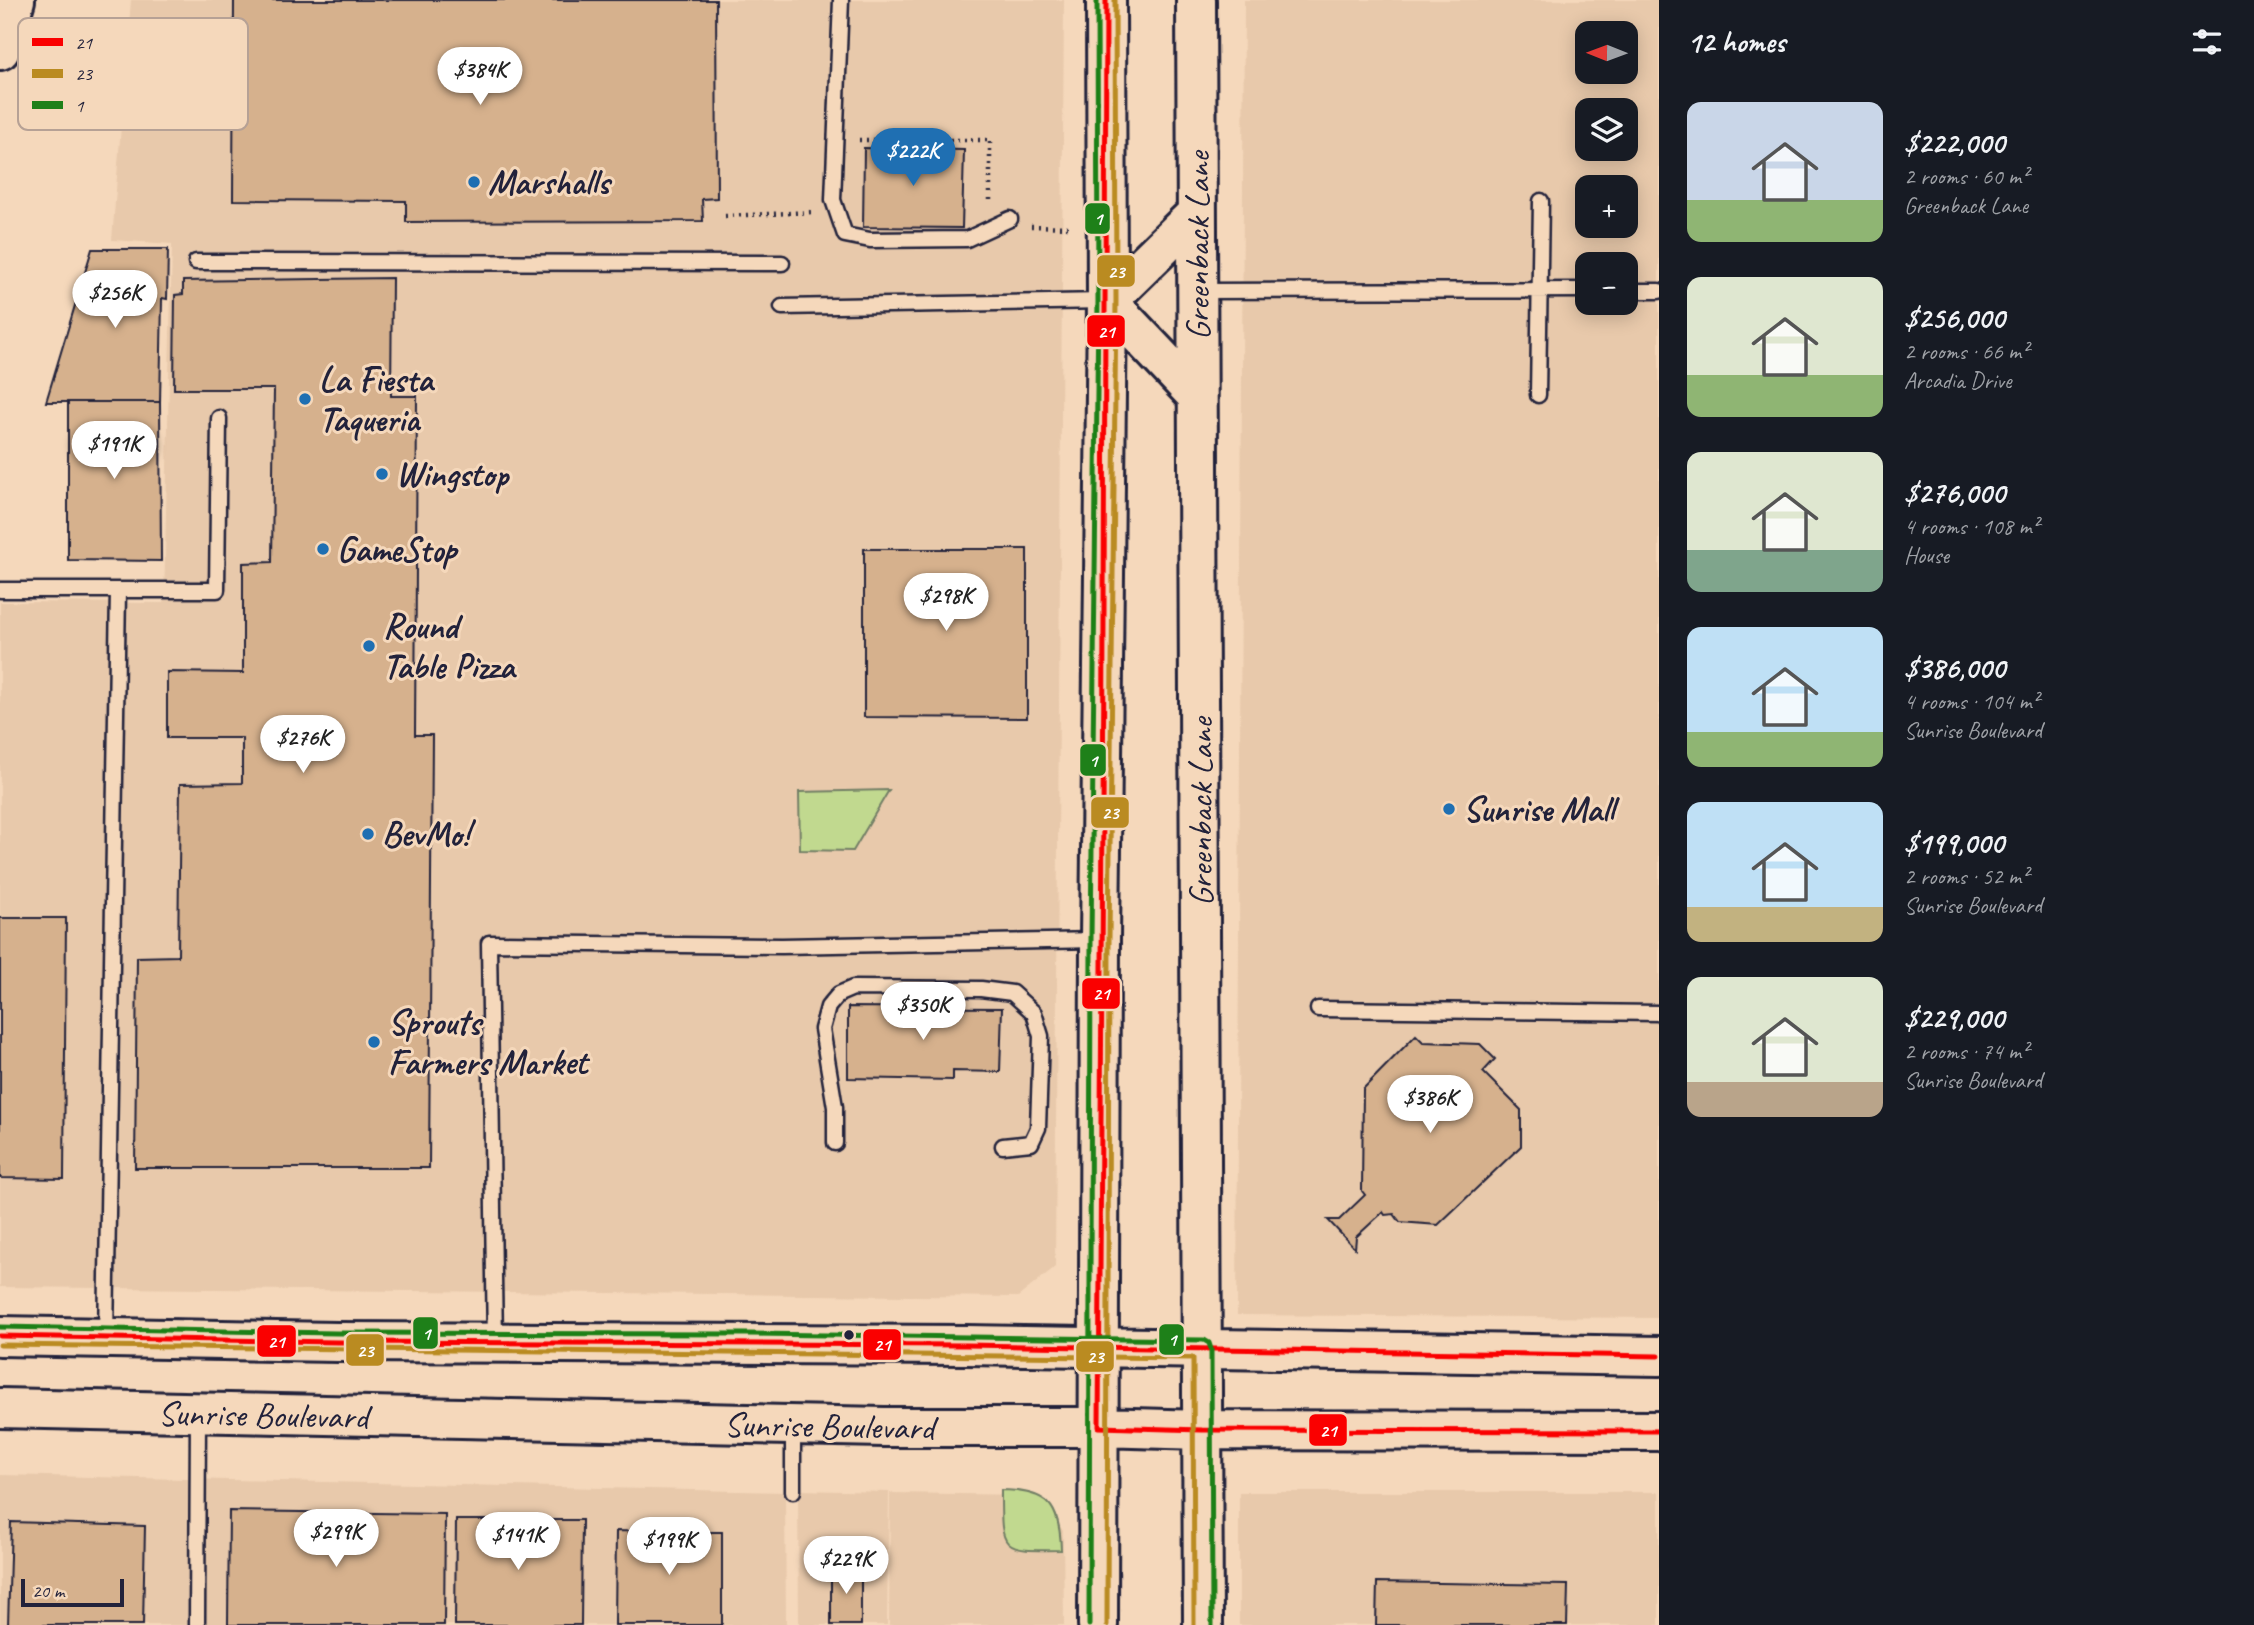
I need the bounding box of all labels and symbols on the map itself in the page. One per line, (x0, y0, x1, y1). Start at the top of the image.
legend (18, 18, 248, 130)
north arrow (1575, 21, 1638, 84)
text: 21 (75, 31, 94, 55)
pin: $384K (431, 48, 529, 107)
text: 23 (75, 62, 94, 86)
text: 1 (75, 94, 85, 118)
pin: $222K (864, 128, 962, 188)
street label: Greenback Lane (1175, 149, 1220, 340)
place label: Marshalls (488, 160, 613, 205)
marker: Marshalls (466, 174, 482, 190)
line badge: 1 (1084, 202, 1111, 235)
text: 1 (1094, 207, 1105, 231)
line badge: 23 (1096, 254, 1136, 288)
text: 23 (1107, 260, 1127, 284)
pin: $256K (66, 270, 164, 330)
line badge: 21 (1086, 314, 1126, 348)
text: 21 (1097, 320, 1117, 344)
place label: La Fiesta Taqueria (319, 357, 436, 442)
marker: La Fiesta Taqueria (297, 391, 313, 407)
pin: $191K (65, 421, 163, 481)
place label: Wingstop (396, 452, 510, 497)
marker: Wingstop (374, 466, 390, 482)
place label: GameStop (337, 527, 459, 572)
marker: GameStop (315, 541, 331, 557)
pin: $298K (897, 574, 995, 633)
place label: Round Table Pizza (383, 604, 518, 689)
marker: Round Table Pizza (361, 638, 377, 654)
street label: Greenback Lane (1178, 715, 1223, 906)
pin: $276K (254, 716, 352, 775)
line badge: 1 (1079, 743, 1107, 777)
text: 1 (1089, 749, 1100, 773)
place label: Sunrise Mall (1463, 787, 1621, 832)
line badge: 23 (1090, 796, 1130, 829)
text: 23 (1101, 801, 1121, 825)
marker: Sunrise Mall (1441, 801, 1457, 817)
place label: BevMo! (382, 812, 477, 857)
marker: BevMo! (360, 826, 376, 842)
line badge: 21 (1081, 977, 1121, 1010)
pin: $350K (874, 982, 972, 1042)
text: 21 (1092, 982, 1112, 1006)
place label: Sprouts Farmers Market (388, 1000, 590, 1085)
marker: Sprouts Farmers Market (366, 1034, 382, 1050)
pin: $386K (1381, 1076, 1479, 1135)
line badge: 1 (412, 1316, 439, 1350)
text: 1 (422, 1322, 433, 1346)
line badge: 1 (1158, 1323, 1185, 1356)
line badge: 21 (256, 1324, 297, 1358)
unlabelled marker (842, 1328, 856, 1342)
line badge: 21 (862, 1328, 902, 1361)
text: 1 (1168, 1328, 1179, 1352)
text: 21 (267, 1330, 287, 1354)
line badge: 23 (345, 1333, 385, 1367)
text: 21 (873, 1333, 893, 1357)
text: 23 (356, 1339, 376, 1363)
line badge: 23 (1075, 1340, 1115, 1373)
text: 23 (1086, 1345, 1106, 1369)
street label: Sunrise Boulevard (158, 1391, 374, 1439)
street label: Sunrise Boulevard (724, 1402, 940, 1450)
line badge: 21 (1308, 1413, 1348, 1447)
text: 21 (1319, 1419, 1339, 1443)
pin: $299K (287, 1510, 385, 1569)
pin: $141K (469, 1512, 567, 1572)
pin: $199K (620, 1518, 718, 1577)
pin: $229K (797, 1536, 895, 1596)
scale bar (21, 1576, 124, 1608)

